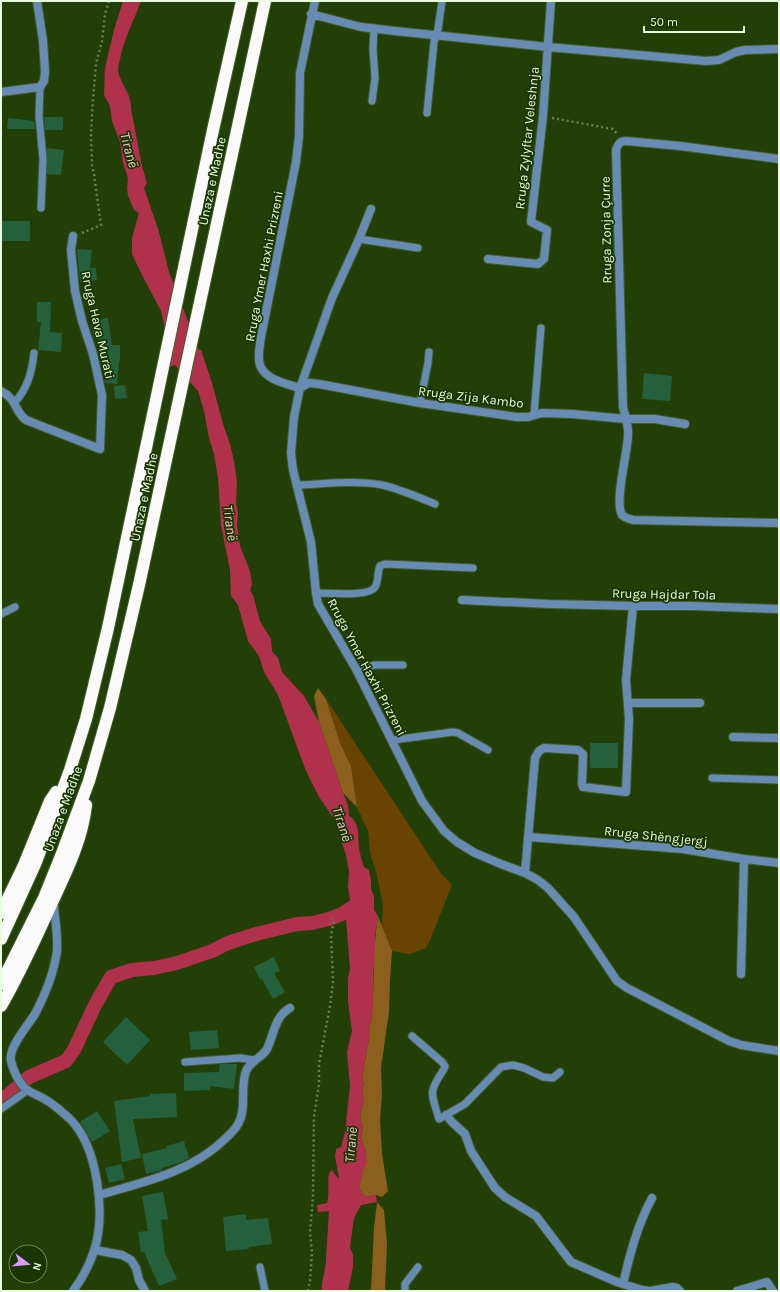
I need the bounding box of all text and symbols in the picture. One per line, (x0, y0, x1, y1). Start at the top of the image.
scale bar (644, 8, 744, 34)
text: 50 m (650, 15, 678, 29)
street label: Rruga Zylyftar Veleshnja (512, 66, 542, 210)
water label: Tiranë (116, 130, 142, 170)
street label: Unaza e Madhe (195, 135, 229, 227)
street label: Rruga Zonja Çurre (598, 176, 614, 284)
street label: Rruga Ymer Haxhi Prizreni (242, 189, 286, 343)
street label: Rruga Hava Murati (78, 270, 118, 380)
street label: Rruga Zija Kambo (417, 383, 525, 411)
street label: Unaza e Madhe (127, 451, 161, 543)
water label: Tiranë (219, 504, 241, 543)
street label: Rruga Hajdar Tola (612, 586, 716, 602)
street label: Rruga Ymer Haxhi Prizreni (324, 596, 410, 738)
street label: Unaza e Madhe (41, 764, 86, 854)
water label: Tiranë (328, 804, 356, 844)
street label: Rruga Shëngjergj (603, 823, 709, 849)
water label: Tiranë (341, 1126, 361, 1164)
north arrow (8, 1244, 48, 1284)
text: N (30, 1261, 44, 1272)

